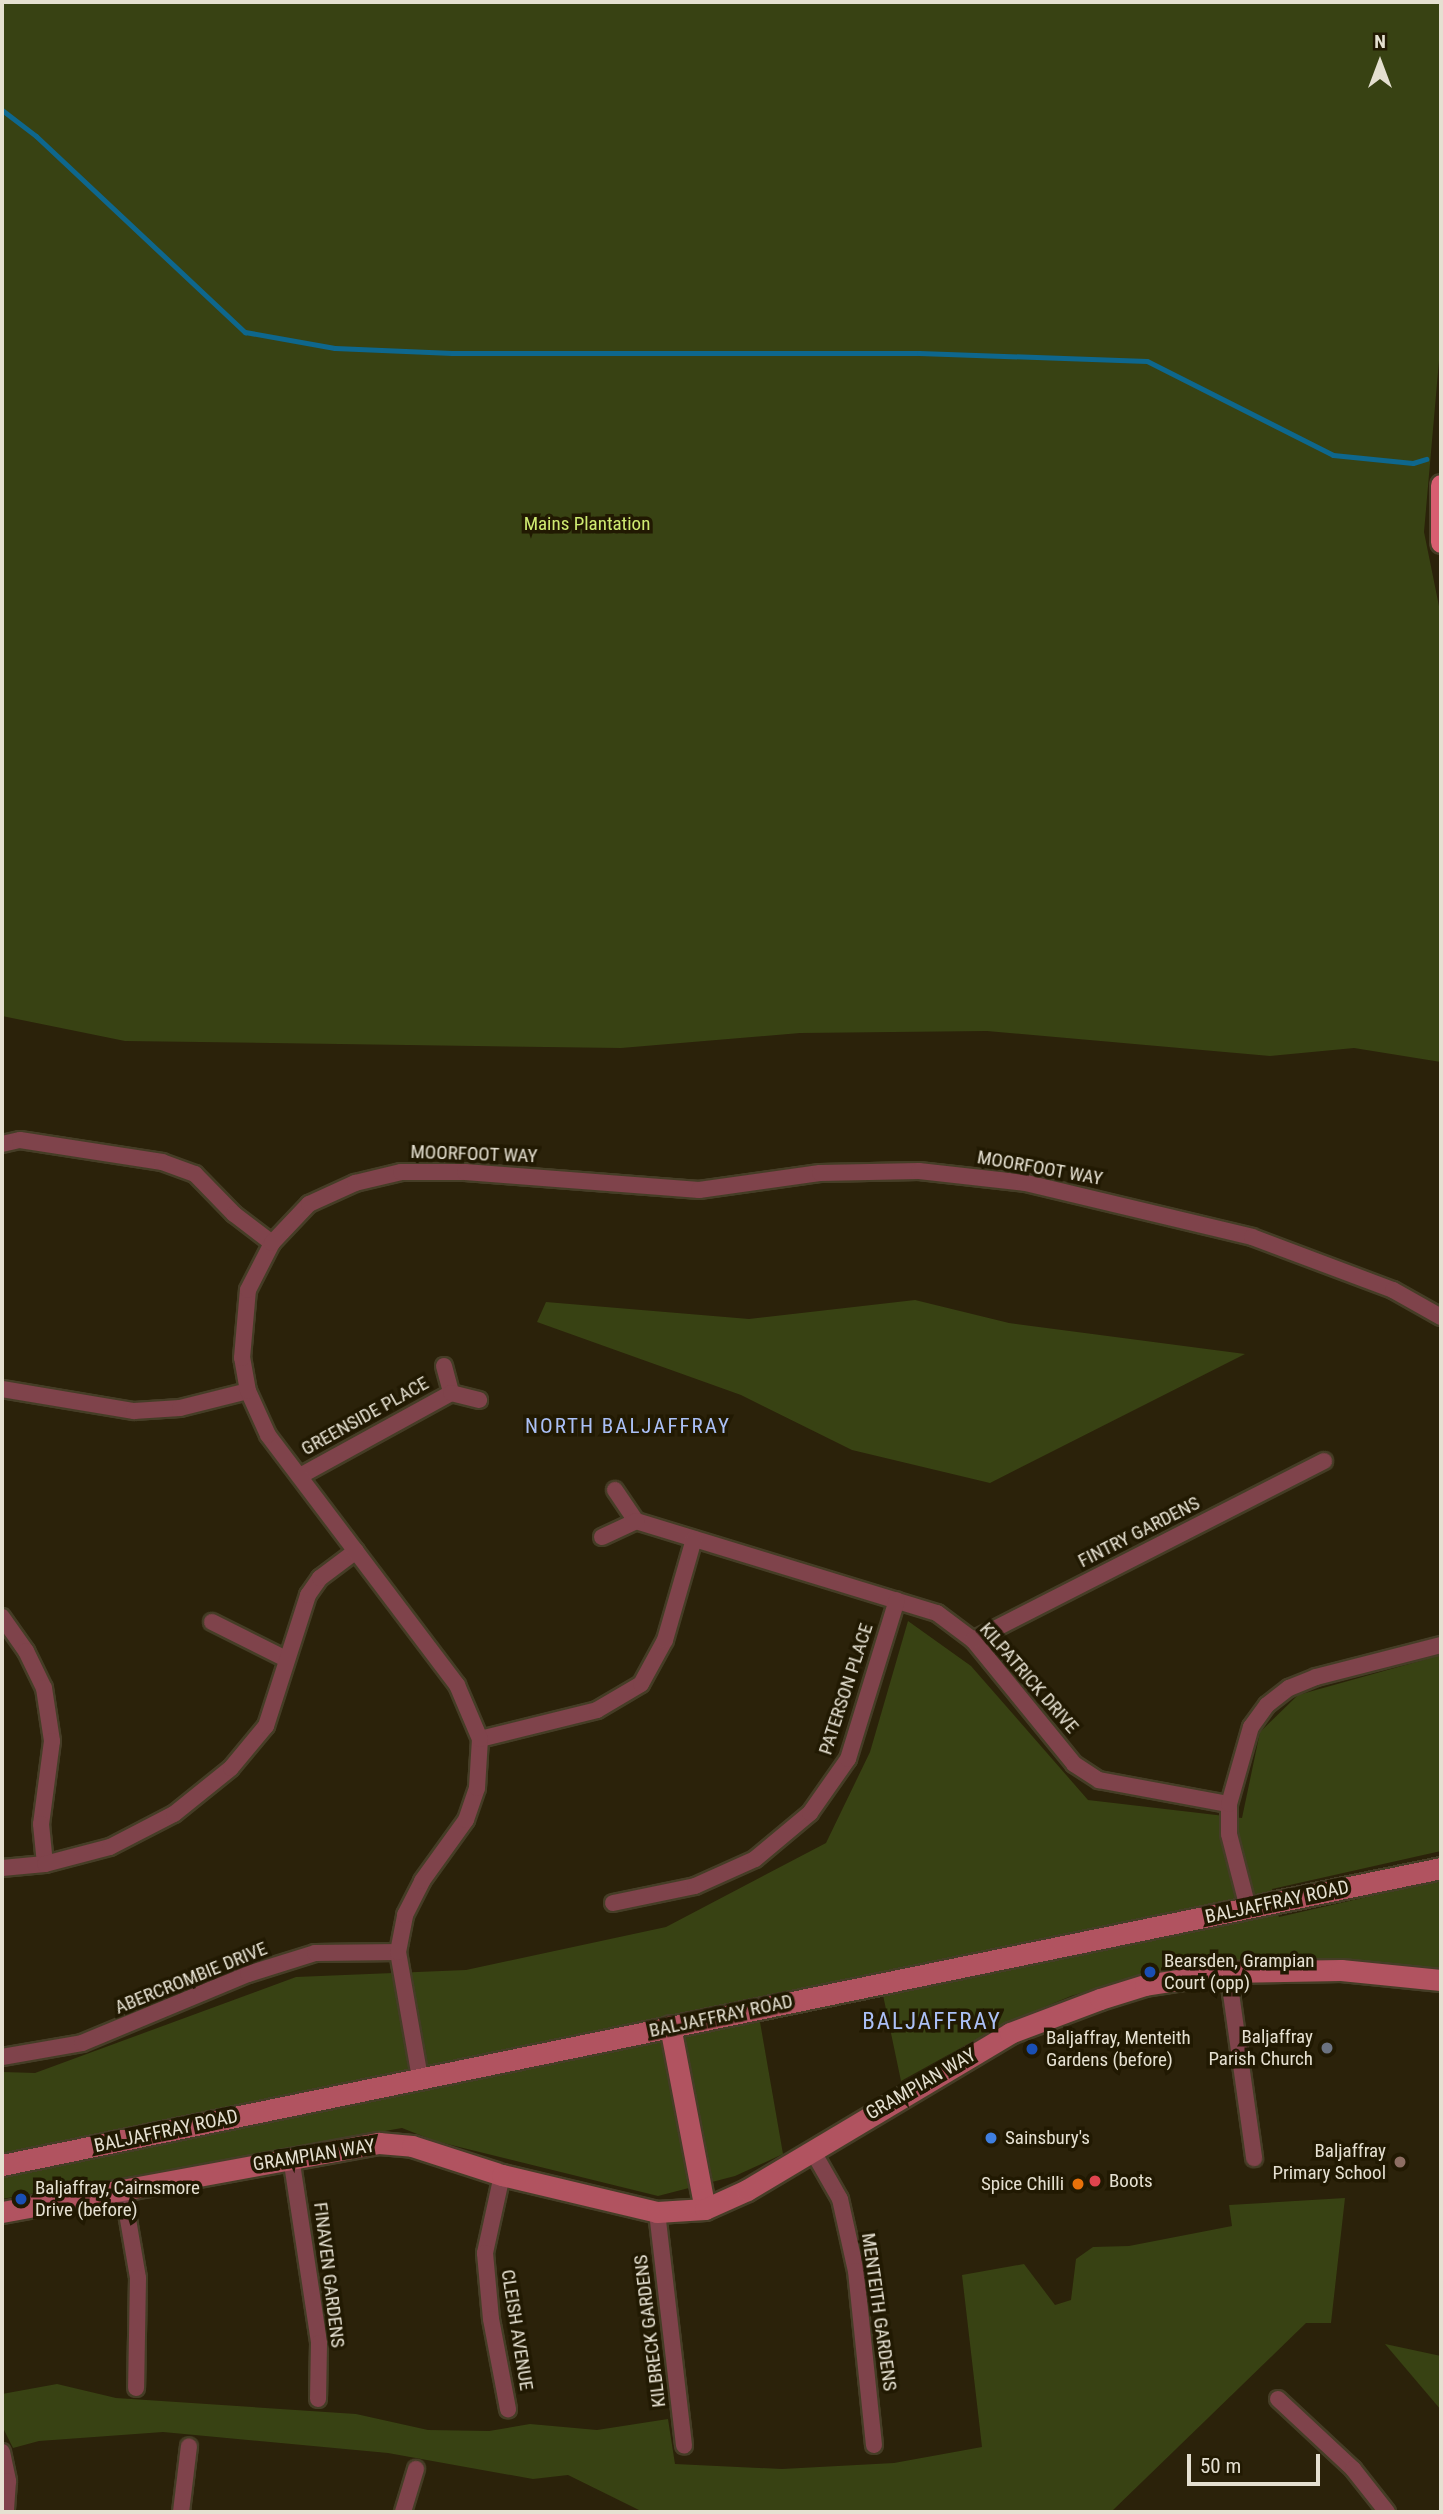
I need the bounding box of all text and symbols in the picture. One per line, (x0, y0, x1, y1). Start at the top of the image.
north arrow (1345, 28, 1415, 98)
text: N (1374, 30, 1386, 53)
park label: Mains Plantation (524, 513, 650, 535)
street label: MOORFOOT WAY (410, 1140, 538, 1168)
street label: MOORFOOT WAY (975, 1146, 1105, 1190)
street label: GREENSIDE PLACE (297, 1372, 433, 1460)
district label: NORTH BALJAFFRAY (527, 1413, 729, 1439)
street label: FINTRY GARDENS (1074, 1492, 1204, 1572)
street label: KILPATRICK DRIVE (975, 1618, 1083, 1738)
street label: PATERSON PLACE (814, 1620, 878, 1758)
street label: BALJAFFRAY ROAD (1203, 1876, 1351, 1928)
street label: ABERCROMBIE DRIVE (112, 1937, 270, 2019)
place label: Bearsden, Grampian Court (opp) (1164, 1950, 1315, 1994)
marker: Bearsden, Grampian Court (opp) (1142, 1964, 1158, 1980)
street label: BALJAFFRAY ROAD (647, 1990, 795, 2042)
district label: BALJAFFRAY (863, 2008, 1001, 2036)
place label: Baljaffray Parish Church (1208, 2026, 1313, 2070)
place label: Baljaffray, Menteith Gardens (before) (1046, 2027, 1191, 2071)
marker: Baljaffray Parish Church (1319, 2040, 1335, 2056)
marker: Baljaffray, Menteith Gardens (before) (1024, 2041, 1040, 2057)
street label: GRAMPIAN WAY (862, 2043, 980, 2125)
street label: BALJAFFRAY ROAD (92, 2105, 240, 2157)
place label: Sainsbury's (1005, 2127, 1090, 2149)
marker: Sainsbury's (983, 2130, 999, 2146)
street label: GRAMPIAN WAY (251, 2134, 377, 2176)
place label: Baljaffray Primary School (1272, 2140, 1386, 2184)
marker: Baljaffray Primary School (1392, 2154, 1408, 2170)
place label: Boots (1109, 2170, 1153, 2192)
place label: Spice Chilli (981, 2173, 1064, 2195)
marker: Boots (1087, 2173, 1103, 2189)
marker: Spice Chilli (1070, 2176, 1086, 2192)
place label: Baljaffray, Cairnsmore Drive (before) (35, 2177, 200, 2221)
marker: Baljaffray, Cairnsmore Drive (before) (13, 2191, 29, 2207)
street label: FINAVEN GARDENS (309, 2201, 349, 2349)
street label: MENTEITH GARDENS (857, 2232, 901, 2392)
street label: KILBRECK GARDENS (629, 2253, 671, 2409)
street label: CLEISH AVENUE (496, 2268, 538, 2392)
scale bar (1191, 2440, 1324, 2484)
text: 50 m (1200, 2454, 1241, 2478)

